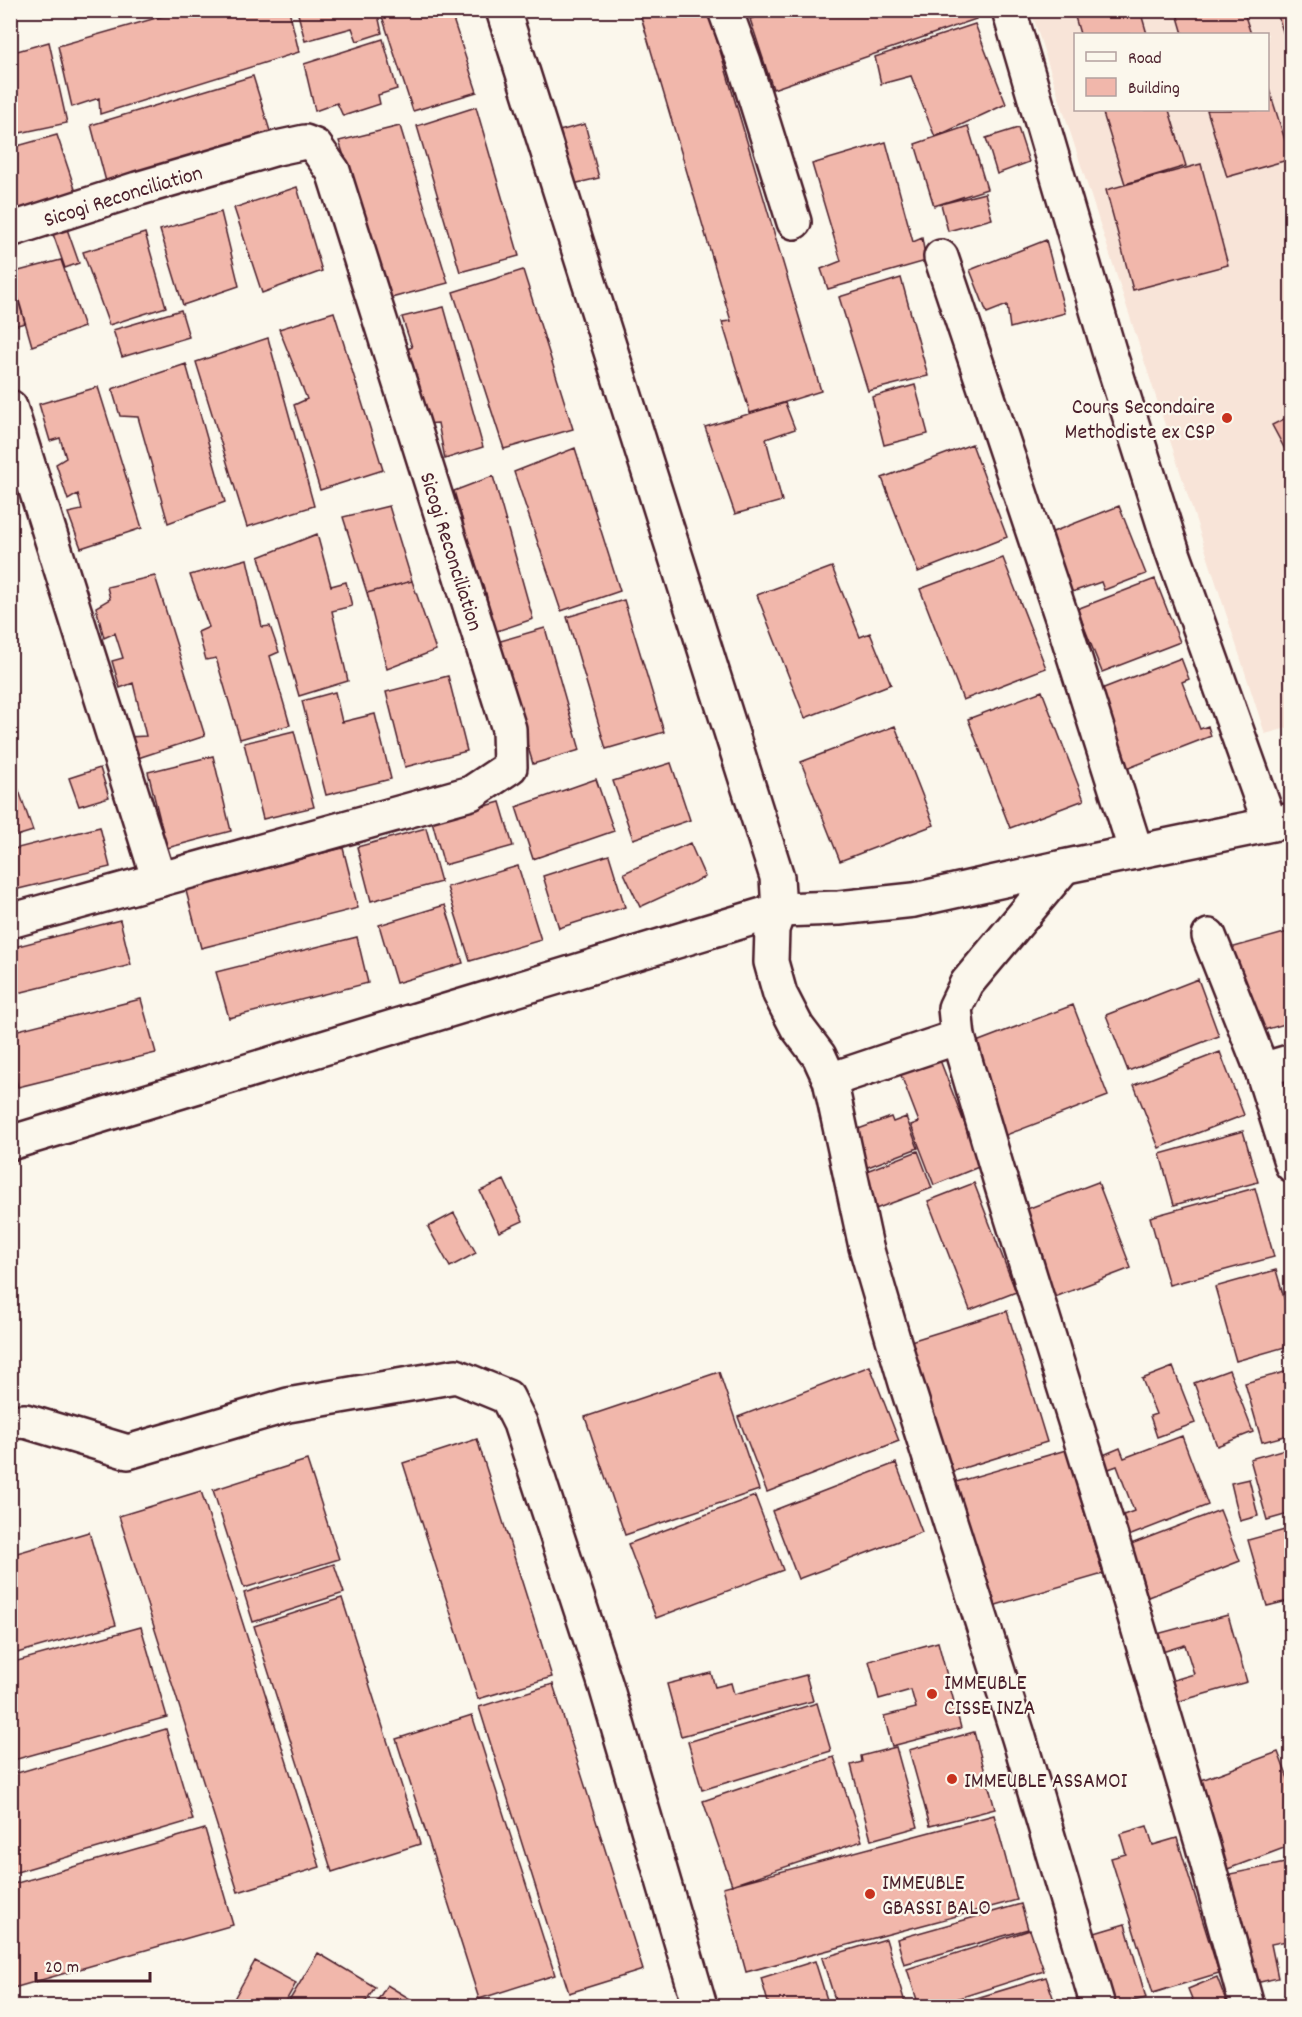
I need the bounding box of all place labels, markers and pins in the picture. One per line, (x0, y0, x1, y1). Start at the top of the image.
place label: Cours Secondaire Methodiste ex CSP (1065, 393, 1215, 449)
marker: Cours Secondaire Methodiste ex CSP (1220, 411, 1234, 425)
place label: IMMEUBLE CISSE INZA (944, 1669, 1036, 1725)
marker: IMMEUBLE CISSE INZA (925, 1687, 939, 1701)
place label: IMMEUBLE ASSAMOI (964, 1767, 1128, 1798)
marker: IMMEUBLE ASSAMOI (945, 1772, 959, 1786)
place label: IMMEUBLE GBASSI BALO (882, 1869, 991, 1925)
marker: IMMEUBLE GBASSI BALO (863, 1887, 877, 1901)

